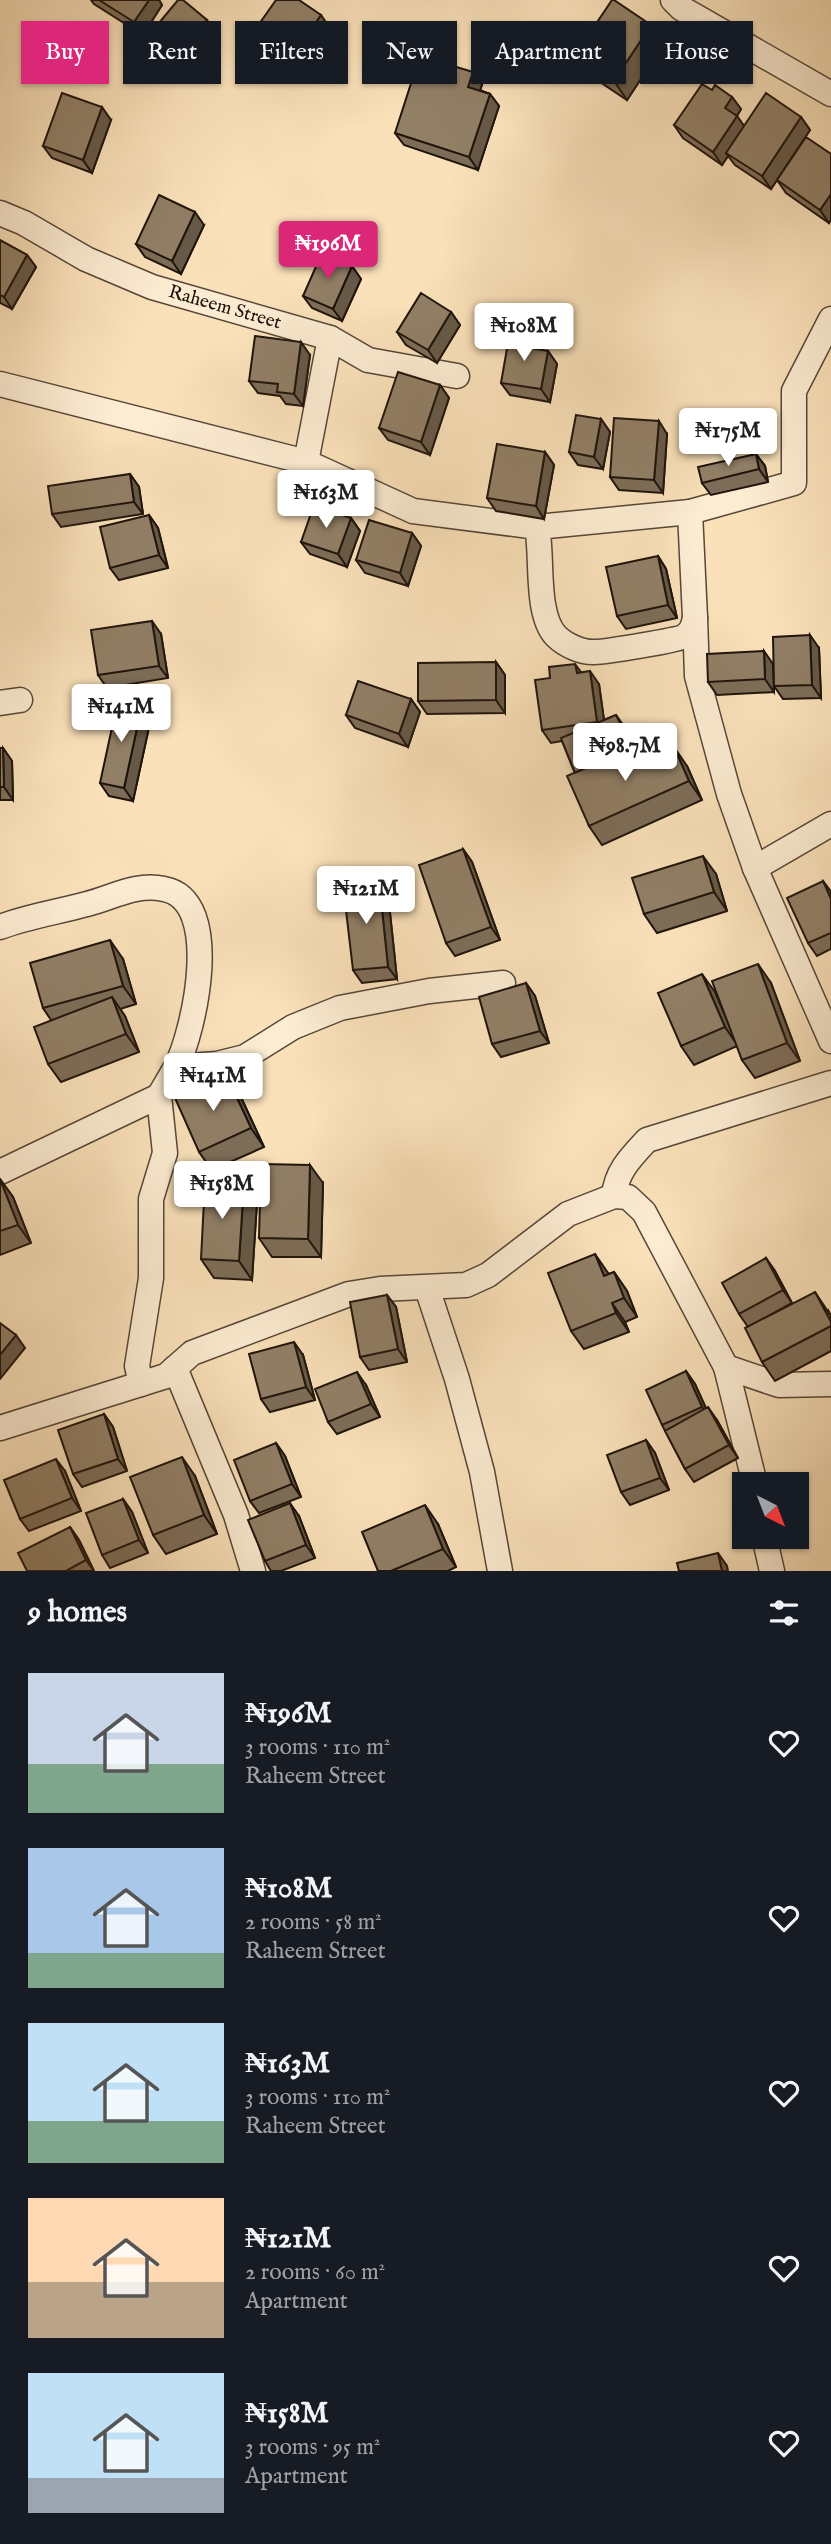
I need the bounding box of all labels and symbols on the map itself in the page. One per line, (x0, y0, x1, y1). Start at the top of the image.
pin: ₦196M (279, 222, 377, 281)
street label: Raheem Street (166, 280, 284, 335)
pin: ₦108M (475, 304, 573, 363)
pin: ₦175M (679, 408, 777, 468)
pin: ₦163M (277, 470, 375, 530)
pin: ₦141M (72, 684, 170, 744)
pin: ₦98.7M (568, 724, 682, 783)
pin: ₦121M (317, 866, 415, 926)
pin: ₦141M (164, 1054, 262, 1113)
pin: ₦158M (173, 1162, 271, 1221)
north arrow (732, 1472, 808, 1549)

